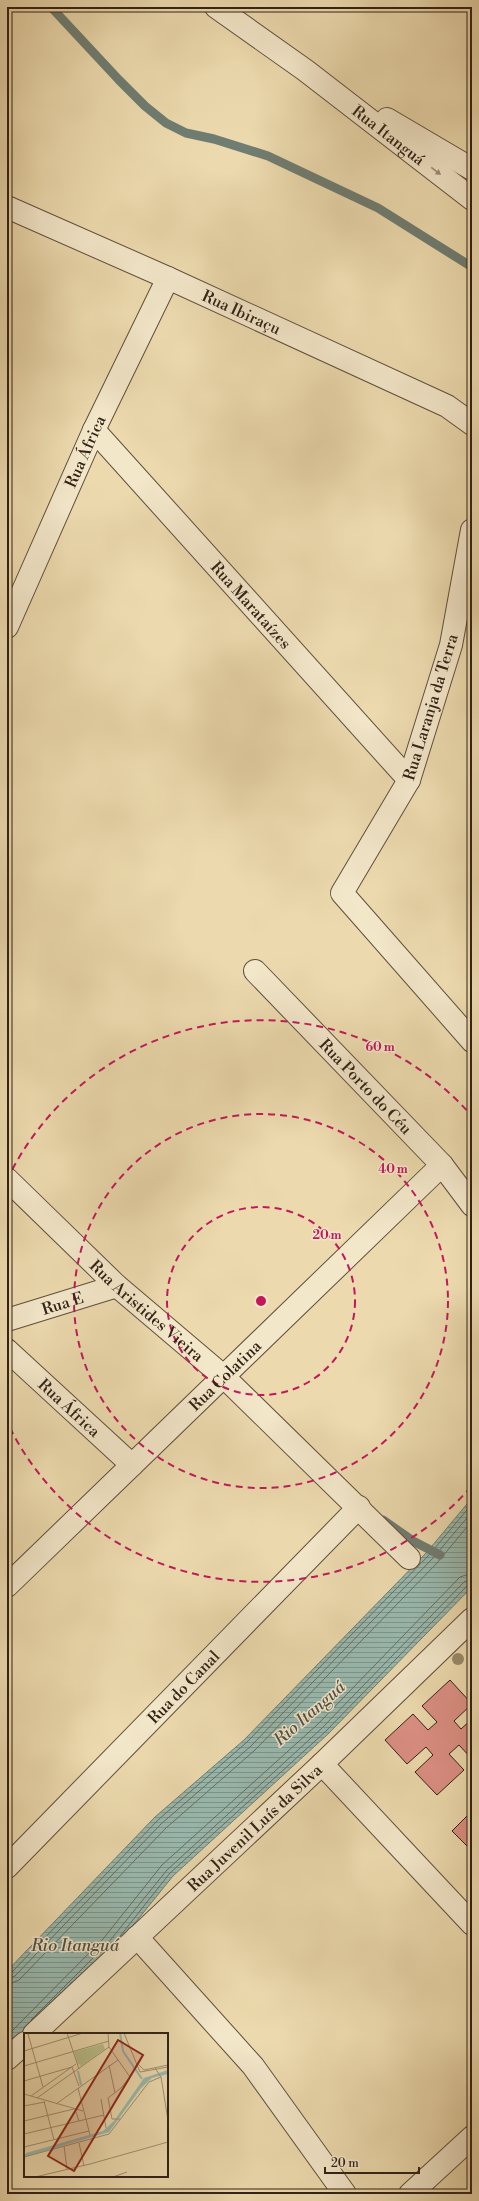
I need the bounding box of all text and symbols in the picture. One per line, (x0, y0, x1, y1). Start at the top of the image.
street label: Rua Itanguá (348, 101, 429, 171)
one-way arrow (430, 167, 441, 175)
street label: Rua Ibiraçu (199, 286, 284, 339)
street label: Rua África (61, 412, 111, 491)
street label: Rua Marataízes (206, 557, 295, 653)
street label: Rua Laranja da Terra (399, 631, 463, 783)
street label: Rua Porto do Céu (315, 1035, 416, 1139)
text: 60 m (365, 1040, 395, 1055)
text: 40 m (378, 1162, 408, 1177)
text: 20 m (312, 1228, 342, 1243)
street label: Rua Aristides Vieira (85, 1256, 208, 1367)
street label: Rua E (39, 1288, 86, 1320)
centre of rings (254, 1294, 268, 1308)
street label: Rua Colatina (185, 1336, 266, 1416)
street label: Rua África (34, 1375, 105, 1442)
street label: Rua do Canal (144, 1647, 224, 1728)
water label: Rio Itanguá (268, 1676, 351, 1752)
street label: Rua Juvenil Luís da Silva (183, 1760, 327, 1896)
water label: Rio Itanguá (30, 1935, 120, 1957)
inset map (24, 2033, 168, 2177)
scale bar (325, 2149, 419, 2175)
text: 20 m (331, 2156, 359, 2171)

